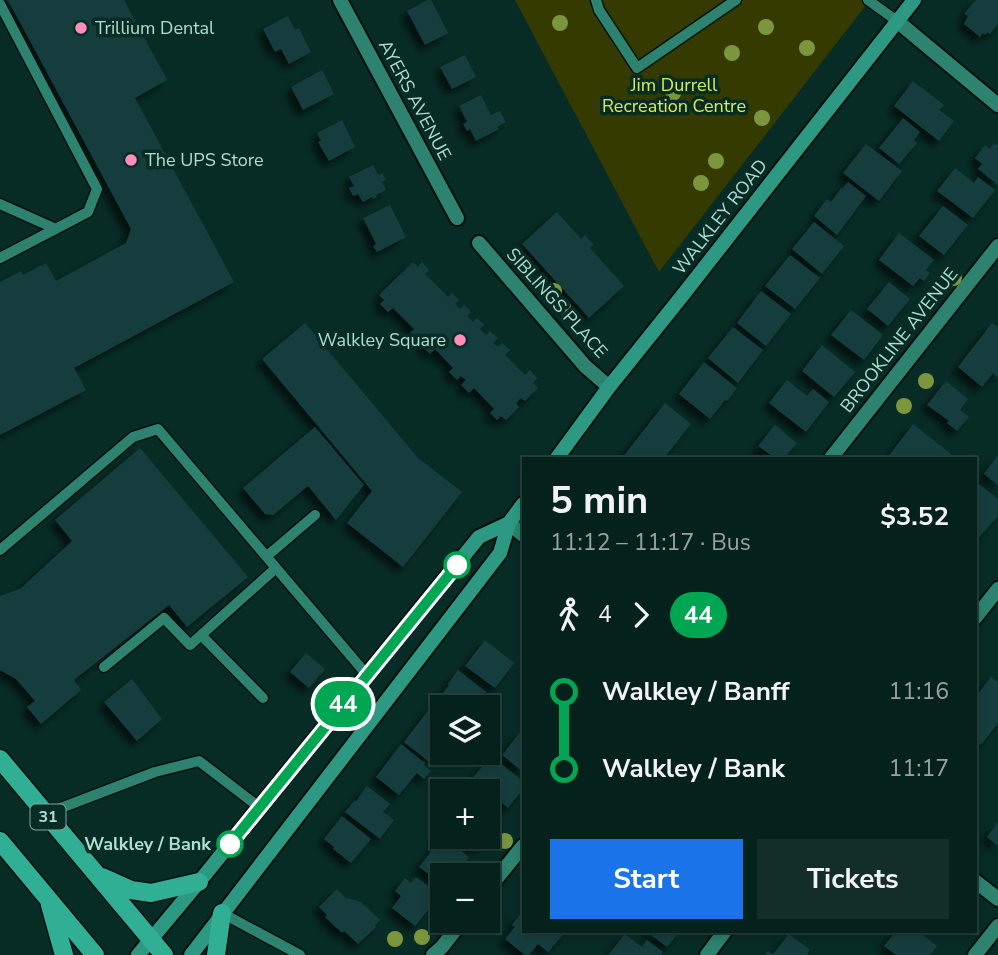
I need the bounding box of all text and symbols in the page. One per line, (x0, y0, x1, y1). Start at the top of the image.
place label: Trillium Dental (95, 16, 215, 40)
marker: Trillium Dental (73, 20, 89, 36)
street label: AYERS AVENUE (373, 36, 457, 164)
park label: Jim Durrell Recreation Centre (602, 73, 746, 118)
place label: The UPS Store (145, 148, 264, 172)
marker: The UPS Store (123, 152, 139, 168)
street label: WALKLEY ROAD (667, 154, 773, 280)
street label: SIBLINGS PLACE (501, 243, 613, 363)
street label: BROOKLINE AVENUE (835, 263, 963, 417)
place label: Walkley Square (318, 328, 446, 352)
marker: Walkley Square (452, 332, 468, 348)
text: 5 min (550, 475, 648, 526)
text: $3.52 (880, 499, 949, 534)
text: 11:12 – 11:17 · Bus (550, 527, 751, 558)
unlabelled marker (444, 552, 470, 578)
icon: walk (550, 596, 588, 634)
icon: forward (622, 596, 660, 634)
text: 4 (598, 599, 612, 630)
text: 44 (684, 599, 713, 631)
text: Walkley / Banff (602, 674, 789, 709)
text: 11:16 (889, 676, 949, 707)
line badge: 44 (312, 681, 374, 727)
text: 44 (329, 688, 357, 720)
map controls (430, 695, 500, 933)
button: layers (430, 695, 500, 765)
text: Walkley / Bank (602, 751, 785, 786)
text: 11:17 (889, 753, 949, 784)
button: + (430, 779, 500, 849)
road number: 31 (30, 804, 66, 830)
marker: Walkley / Bank (217, 831, 243, 857)
place label: Walkley / Bank (84, 832, 211, 856)
button: Start (550, 839, 743, 919)
button: Tickets (757, 839, 949, 919)
button: − (430, 863, 500, 933)

